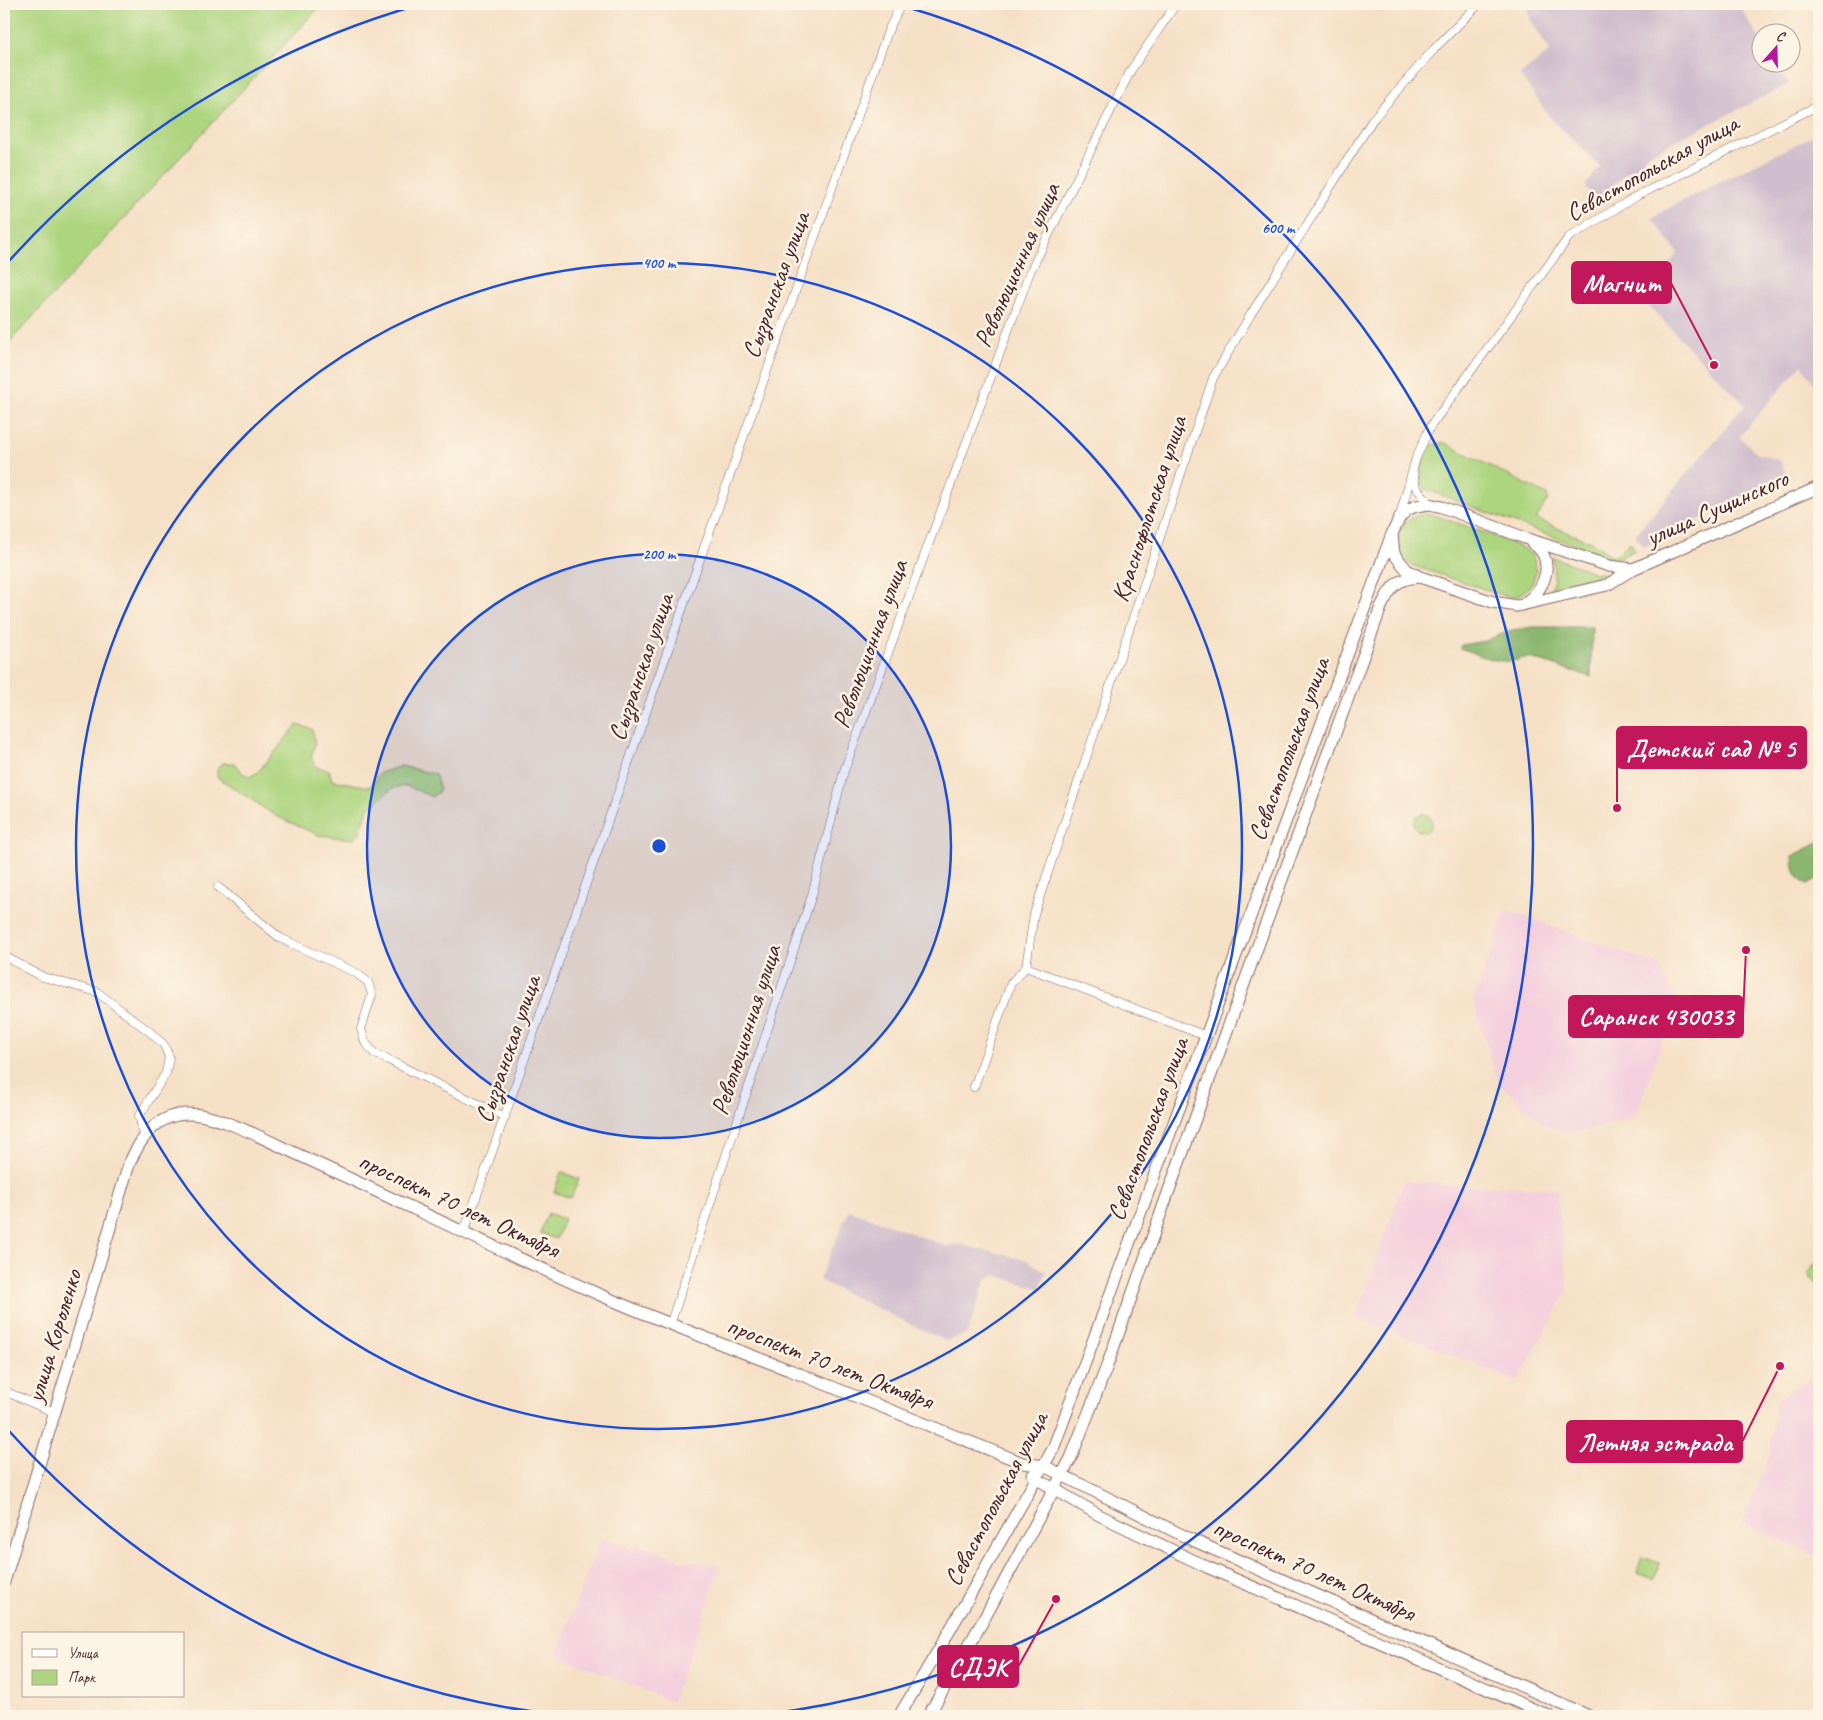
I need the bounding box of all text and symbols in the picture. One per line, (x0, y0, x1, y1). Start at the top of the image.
north arrow (1750, 22, 1800, 72)
text: С (1774, 27, 1788, 46)
street label: Севастопольская улица (1560, 106, 1746, 229)
street label: Революционная улица (966, 176, 1068, 352)
street label: Сызранская улица (735, 205, 819, 363)
text: 600 m (1262, 219, 1296, 238)
text: 400 m (643, 254, 677, 273)
callout: Магнит (1572, 262, 1671, 303)
text: Магнит (1583, 267, 1662, 300)
street label: Краснофлотская улица (1104, 410, 1195, 606)
street label: улица Сущинского (1639, 462, 1794, 554)
text: 200 m (643, 545, 677, 564)
street label: Революционная улица (825, 553, 916, 733)
street label: Сызранская улица (601, 587, 683, 745)
street label: Севастопольская улица (1241, 651, 1338, 845)
callout: Детский сад № 5 (1617, 727, 1806, 768)
text: Детский сад № 5 (1627, 732, 1798, 765)
centre of rings (650, 837, 668, 855)
street label: Революционная улица (703, 939, 789, 1119)
street label: Сызранская улица (468, 969, 550, 1127)
callout: Саранск 430033 (1569, 996, 1743, 1037)
text: Саранск 430033 (1579, 1000, 1736, 1033)
street label: Севастопольская улица (1100, 1031, 1197, 1225)
street label: проспект 70 лет Октября (353, 1144, 567, 1267)
street label: улица Короленко (18, 1265, 90, 1408)
street label: проспект 70 лет Октября (722, 1309, 940, 1418)
street label: Севастопольская улица (937, 1404, 1057, 1592)
callout: Летняя эстрада (1567, 1421, 1742, 1462)
text: Летняя эстрада (1577, 1426, 1734, 1459)
street label: проспект 70 лет Октября (1208, 1511, 1422, 1630)
legend (22, 1632, 185, 1698)
text: Улица (68, 1644, 99, 1663)
callout: СДЭК (938, 1646, 1018, 1687)
text: СДЭК (948, 1651, 1014, 1684)
text: Парк (68, 1668, 96, 1687)

